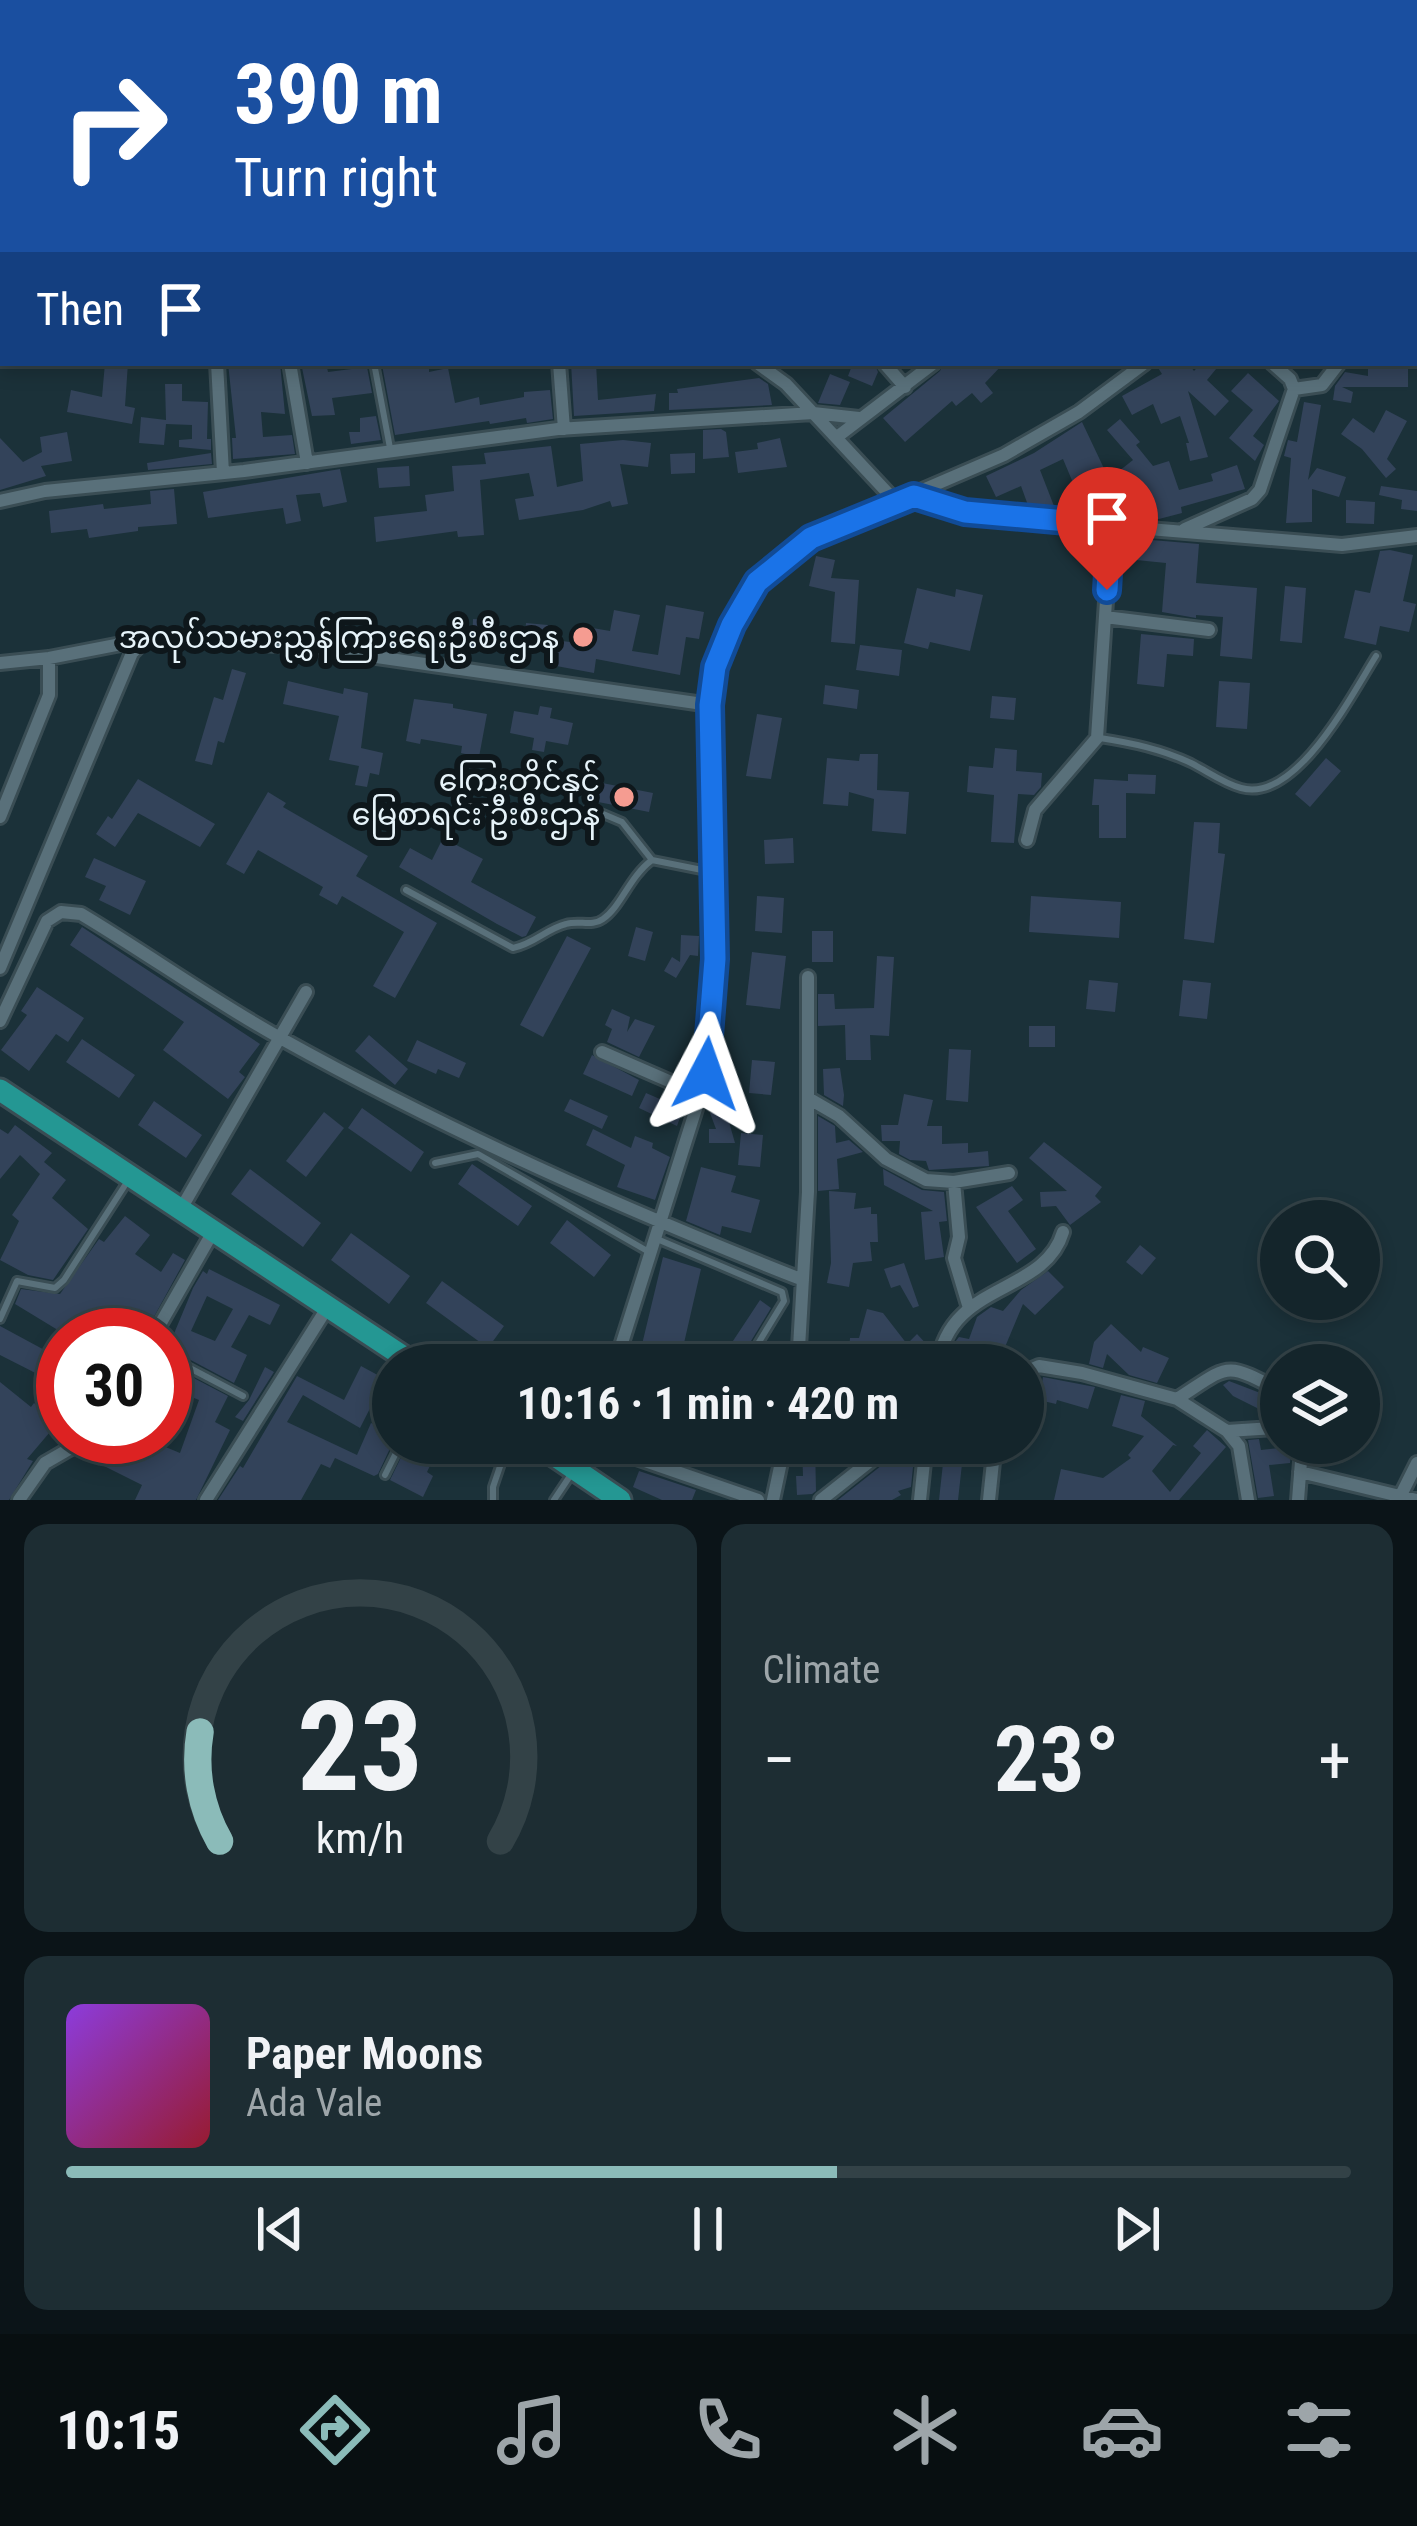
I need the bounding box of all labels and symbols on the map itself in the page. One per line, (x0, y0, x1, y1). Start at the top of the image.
pin (1056, 467, 1158, 590)
place label: အလုပ်သမားညွှန်ကြားရေးဦးစီးဌာန (119, 616, 559, 663)
marker: အလုပ်သမားညွှန်ကြားရေးဦးစီးဌာန (570, 624, 596, 650)
place label: ကြေးတိုင်နှင့် မြေစာရင်း ဦးစီးဌာန (352, 759, 600, 840)
marker: ကြေးတိုင်နှင့် မြေစာရင်း ဦးစီးဌာန (611, 784, 637, 810)
position arrow (643, 1011, 769, 1137)
speed limit sign: 30 (36, 1308, 192, 1464)

